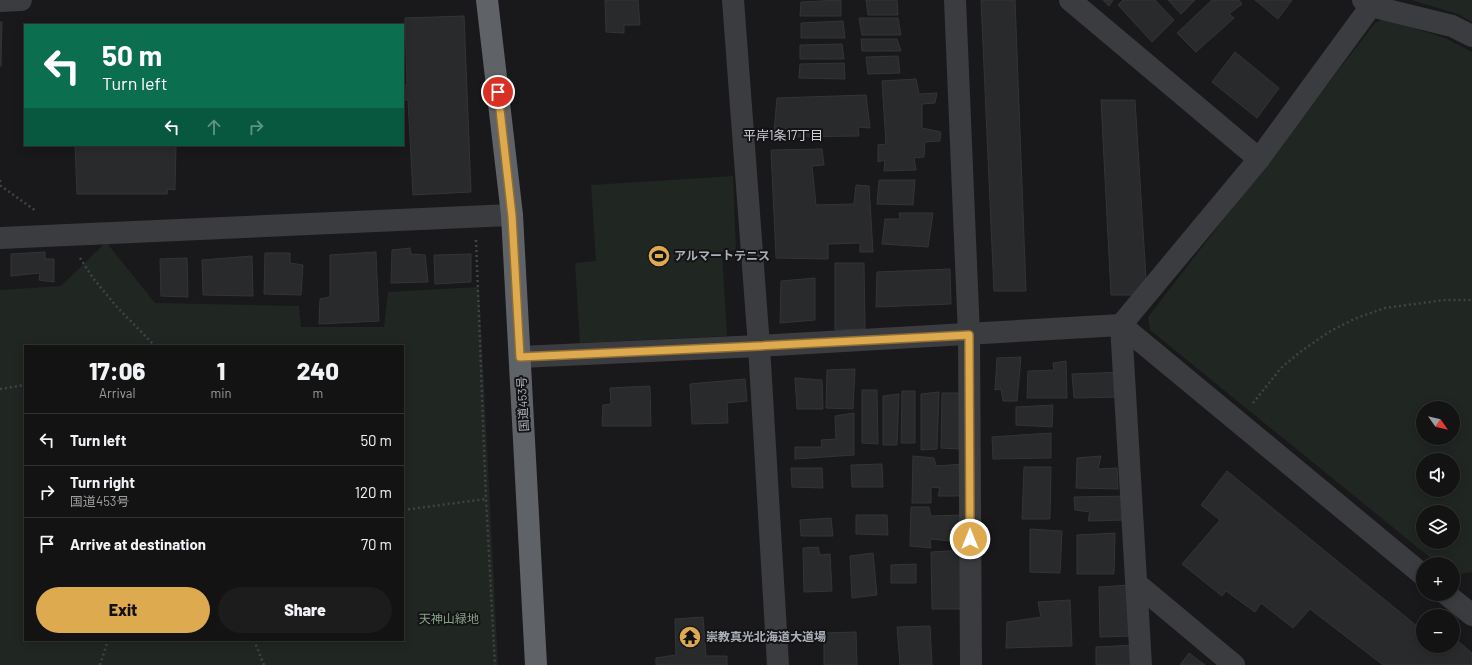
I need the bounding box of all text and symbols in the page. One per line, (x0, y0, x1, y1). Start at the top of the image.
text: 50 m (102, 38, 162, 72)
icon: left (36, 40, 88, 92)
text: Turn left (102, 72, 168, 94)
pin (481, 75, 515, 109)
icon: arrive (487, 81, 509, 103)
icon: left (161, 116, 183, 138)
icon: ahead (203, 116, 225, 138)
icon: right (245, 116, 267, 138)
district label: 平岸1条17丁目 (743, 127, 823, 143)
sports icon: アルマートテニス (646, 243, 672, 269)
place label: アルマートテニス (674, 248, 770, 262)
text: 17:06 (89, 356, 145, 385)
text: 1 (217, 356, 225, 385)
text: 240 (297, 356, 339, 385)
street label: 国道453号 (514, 376, 530, 432)
text: Arrival (99, 385, 135, 401)
text: min (210, 385, 232, 401)
text: m (312, 385, 323, 401)
north arrow (1416, 401, 1460, 445)
map controls (1416, 401, 1460, 653)
icon: left (36, 429, 58, 451)
text: Turn left (70, 431, 126, 449)
text: 50 m (360, 431, 392, 449)
button: sound (1416, 453, 1460, 497)
text: Turn right (70, 473, 135, 491)
icon: right (36, 481, 58, 503)
text: 120 m (355, 483, 392, 501)
text: 国道453号 (70, 493, 130, 509)
button: layers (1416, 505, 1460, 549)
position arrow (949, 518, 991, 560)
icon: arrive (36, 533, 58, 555)
text: Arrive at destination (70, 535, 206, 553)
text: 70 m (361, 535, 392, 553)
button: + (1416, 557, 1460, 601)
button: Exit (36, 587, 210, 633)
button: Share (218, 587, 392, 633)
button: − (1416, 609, 1460, 653)
park label: 天神山緑地 (419, 611, 479, 625)
temple icon: 崇教真光北海道大道場 (677, 624, 703, 650)
place label: 崇教真光北海道大道場 (706, 629, 826, 643)

